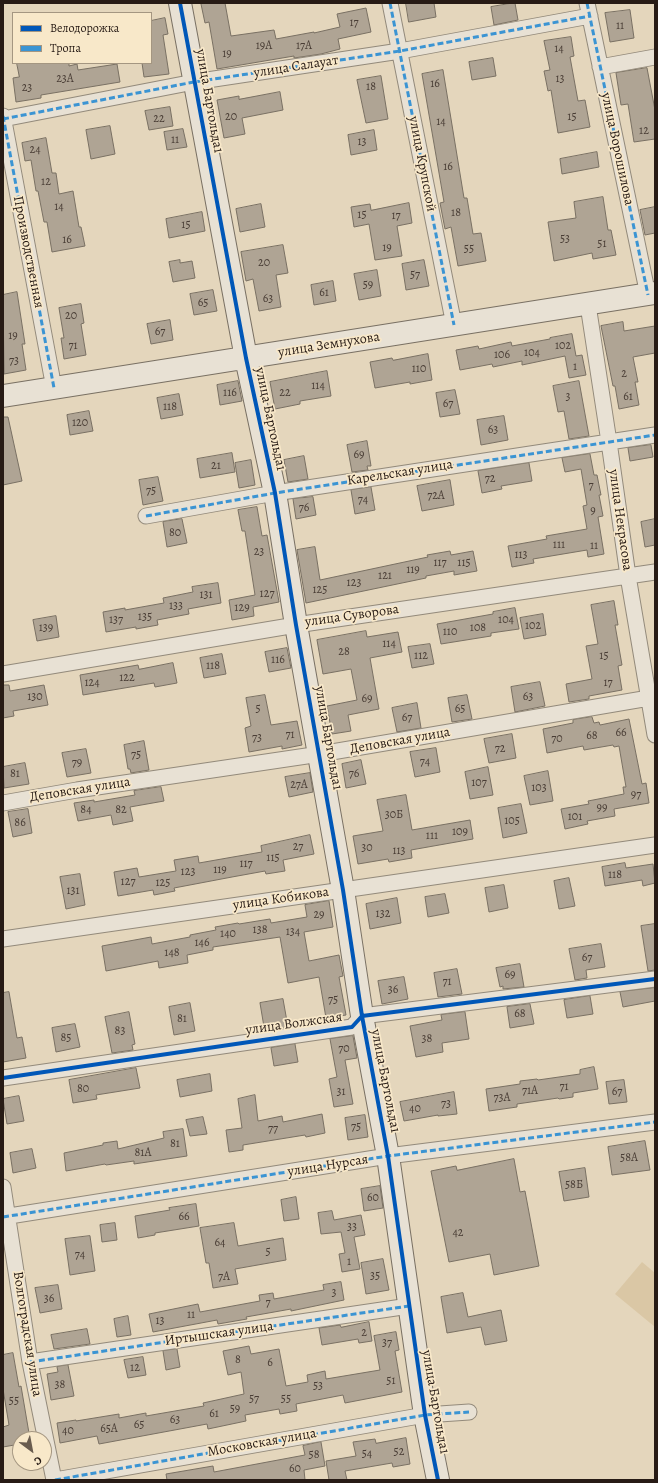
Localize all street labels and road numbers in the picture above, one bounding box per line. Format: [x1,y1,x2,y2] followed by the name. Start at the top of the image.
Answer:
[192,48,226,154] street label: улица Бартольда1
[252,52,340,82] street label: улица Салауат
[597,91,637,207] street label: улица Ворошилова
[405,115,439,213] street label: улица Крупской
[9,194,47,310] street label: Производственная
[277,329,381,361] street label: улица Земнухова
[251,366,289,472] street label: улица Бартольда1
[346,456,454,490] street label: Карельская улица
[605,468,635,572] street label: улица Некрасова
[304,601,400,631] street label: улица Суворова
[311,685,345,791] street label: улица Бартольда1
[348,724,452,758] street label: Деповская улица
[28,774,132,806] street label: Деповская улица
[232,884,330,914] street label: улица Кобикова
[245,1009,343,1039] street label: улица Волжская
[367,1028,403,1134] street label: улица Бартольда1
[286,1151,370,1181] street label: улица Нурсая
[9,1270,45,1398] street label: Волгоградская улица
[164,1318,274,1350] street label: Иртышская улица
[418,1349,452,1455] street label: улица Бартольда1
[206,1425,318,1461] street label: Московская улица

